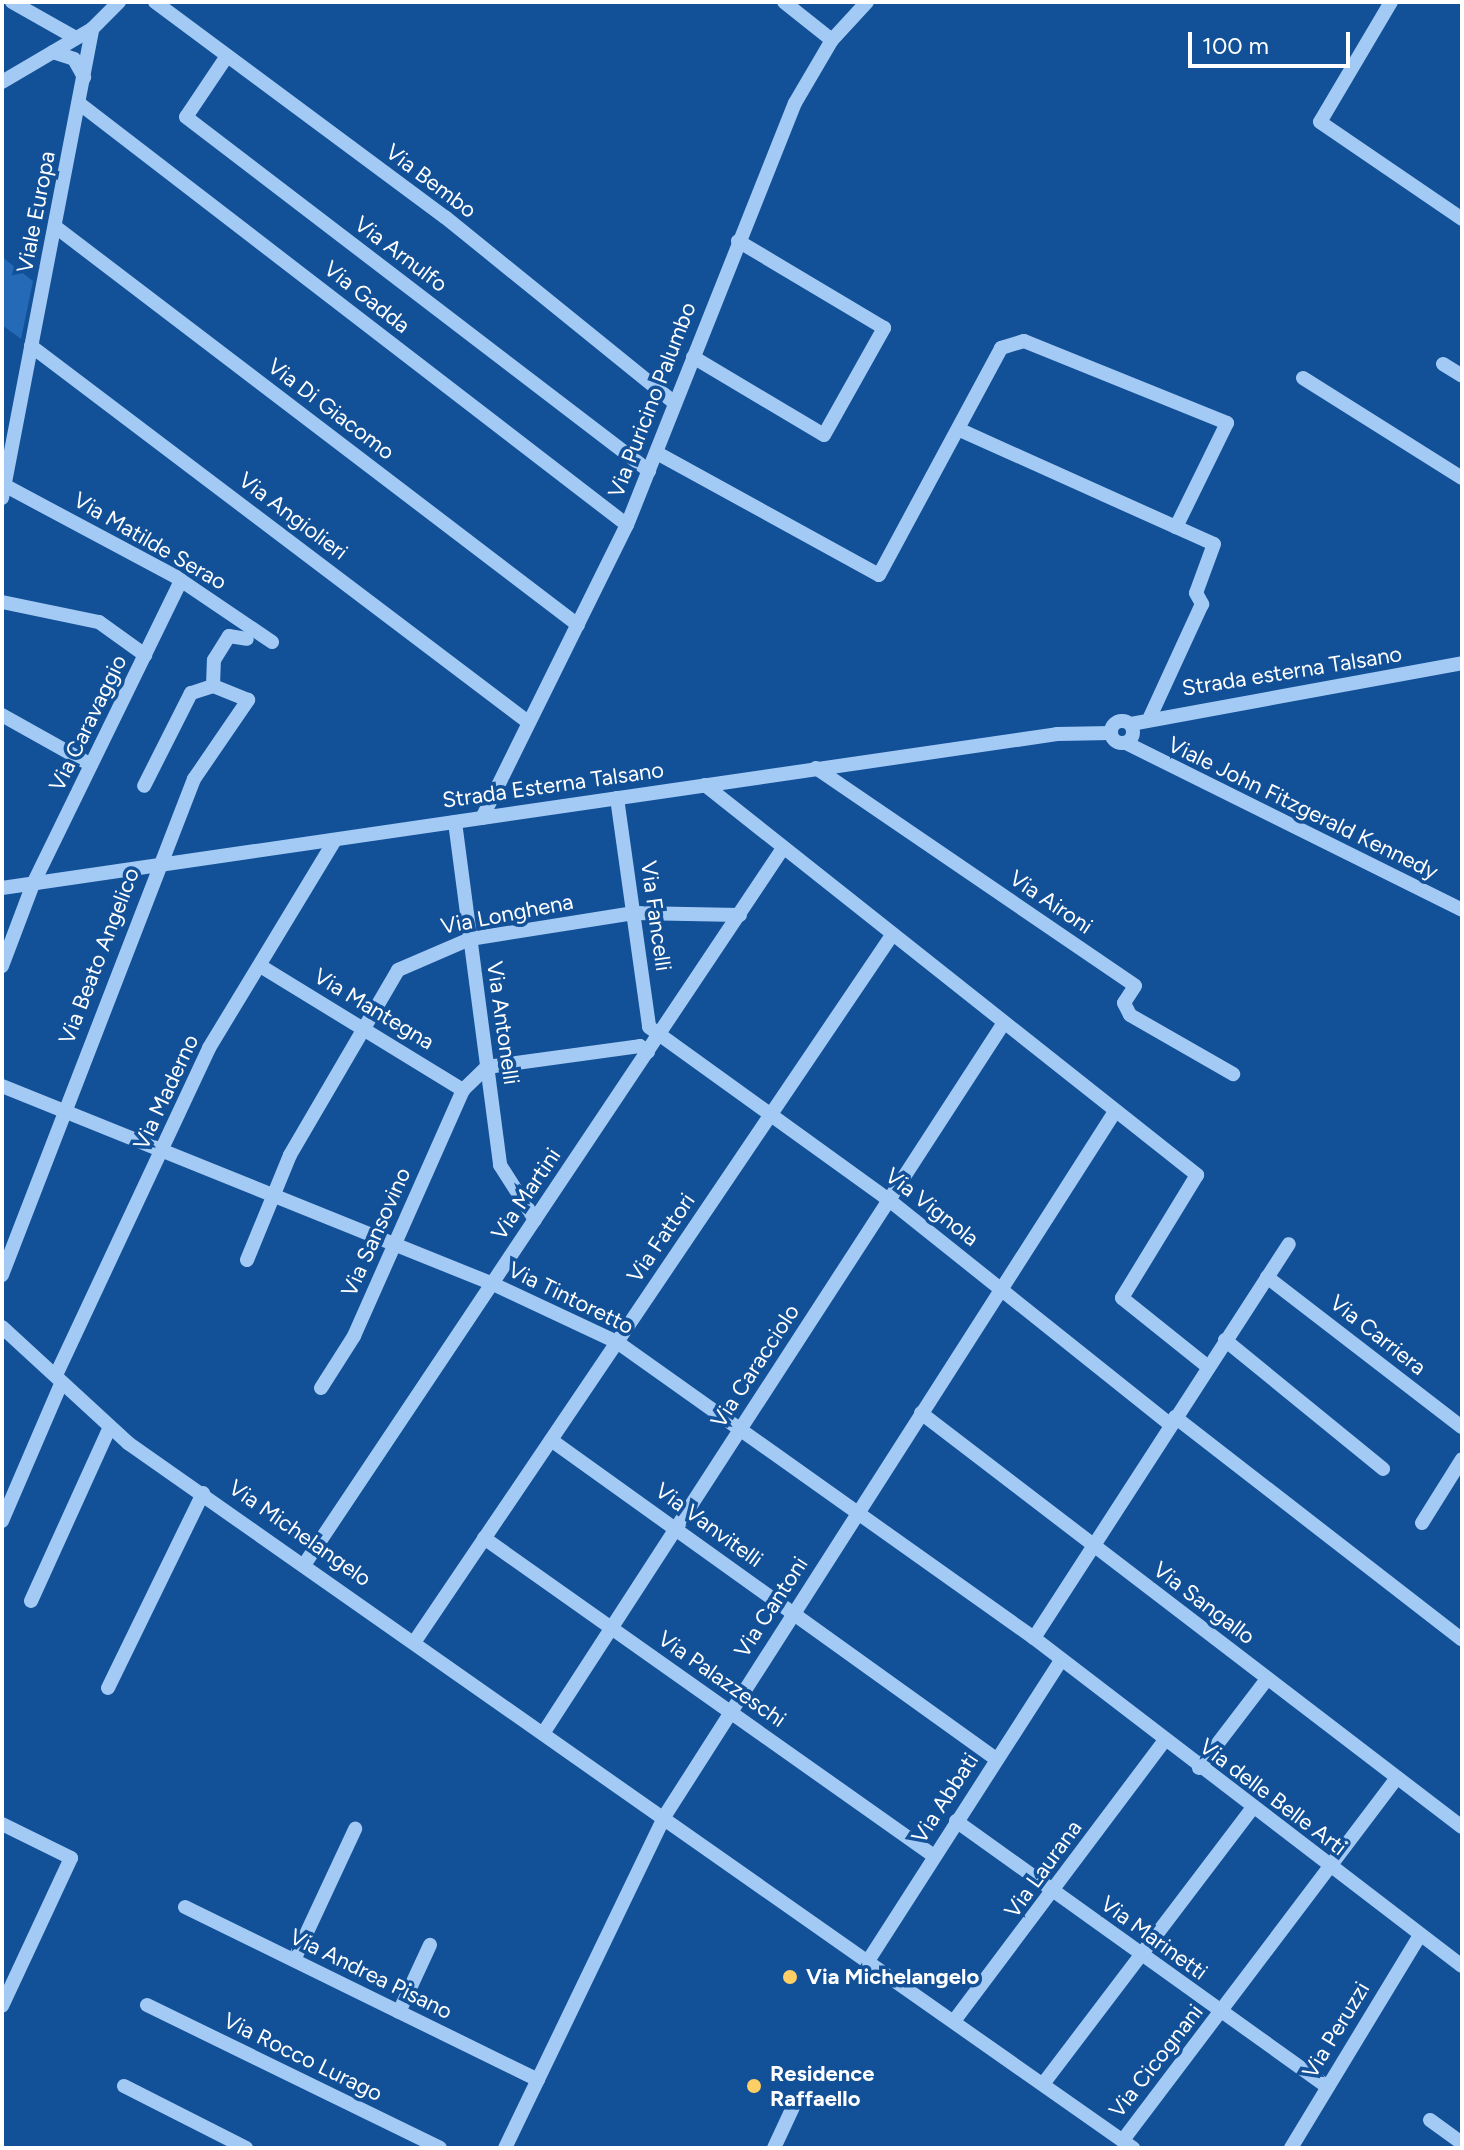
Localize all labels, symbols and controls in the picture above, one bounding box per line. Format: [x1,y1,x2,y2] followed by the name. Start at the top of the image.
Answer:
[1192,16,1354,66] scale bar
[1202,31,1269,60] text: 100 m
[380,138,482,224] street label: Via Bembo
[11,149,61,275] street label: Viale Europa
[349,210,453,298] street label: Via Arnulfo
[319,255,415,339] street label: Via Gadda
[603,299,701,501] street label: Via Puricino Palumbo
[262,353,400,465] street label: Via Di Giacomo
[233,467,353,565] street label: Via Angiolieri
[69,486,231,596] street label: Via Matilde Serao
[1180,641,1404,701] street label: Strada esterna Talsano
[44,650,132,796] street label: Via Caravaggio
[1164,731,1442,885] street label: Viale John Fitzgerald Kennedy
[441,756,665,814] street label: Strada Esterna Talsano
[635,859,677,973] street label: Via Fancelli
[53,864,145,1048] street label: Via Beato Angelico
[1004,865,1098,939] street label: Via Aironi
[439,888,575,940] street label: Via Longhena
[481,960,525,1086] street label: Via Antonelli
[309,963,439,1055] street label: Via Mantegna
[128,1030,204,1154] street label: Via Maderno
[486,1143,566,1245] street label: Via Martini
[880,1162,984,1252] street label: Via Vignola
[336,1163,416,1301] street label: Via Sansovino
[622,1188,700,1288] street label: Via Fattori
[504,1256,638,1340] street label: Via Tintoretto
[1325,1289,1431,1381] street label: Via Carriera
[705,1299,805,1433] street label: Via Caracciolo
[224,1474,376,1592] street label: Via Michelangelo
[650,1477,768,1573] street label: Via Vanvitelli
[729,1552,813,1662] street label: Via Cantoni
[1148,1556,1260,1650] street label: Via Sangallo
[653,1625,791,1733] street label: Via Palazzeschi
[1194,1733,1352,1861] street label: Via delle Belle Arti
[906,1748,984,1848] street label: Via Abbati
[999,1815,1087,1923] street label: Via Laurana
[1096,1890,1212,1986] street label: Via Marinetti
[285,1923,457,2025] street label: Via Andrea Pisano
[806,1964,979,1990] place label: Via Michelangelo
[781,1968,799,1986] marker: Via Michelangelo
[1297,1977,1375,2083] street label: Via Peruzzi
[1104,1999,1208,2123] street label: Via Cicognani
[219,2007,387,2107] street label: Via Rocco Lurago
[770,2060,874,2112] place label: Residence Raffaello
[745,2077,763,2095] marker: Residence Raffaello

